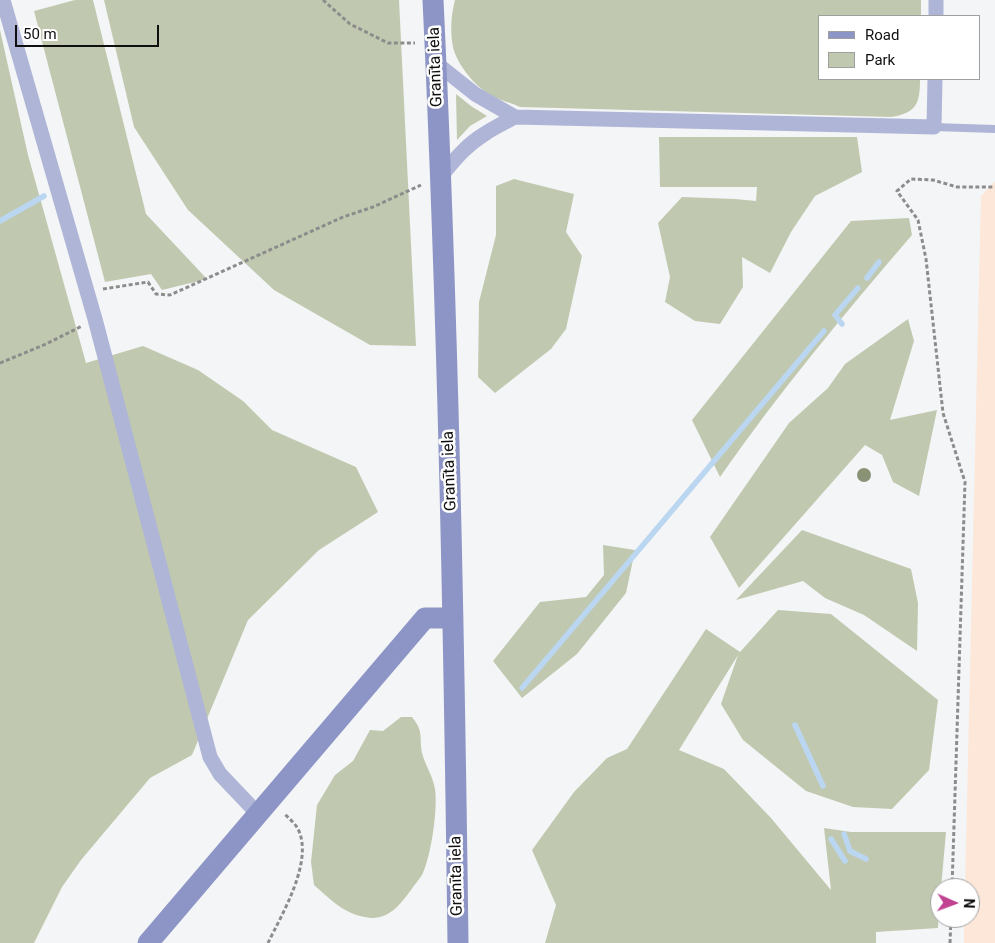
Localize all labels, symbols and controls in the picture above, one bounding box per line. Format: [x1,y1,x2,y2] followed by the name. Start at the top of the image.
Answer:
[18,15,161,47] scale bar
[818,15,980,80] legend
[23,25,57,43] text: 50 m
[425,26,447,108] street label: Granīta iela
[865,26,899,44] text: Road
[865,51,895,69] text: Park
[439,430,461,512] street label: Granīta iela
[447,836,467,916] street label: Granīta iela
[930,878,980,928] north arrow
[961,898,977,909] text: N

